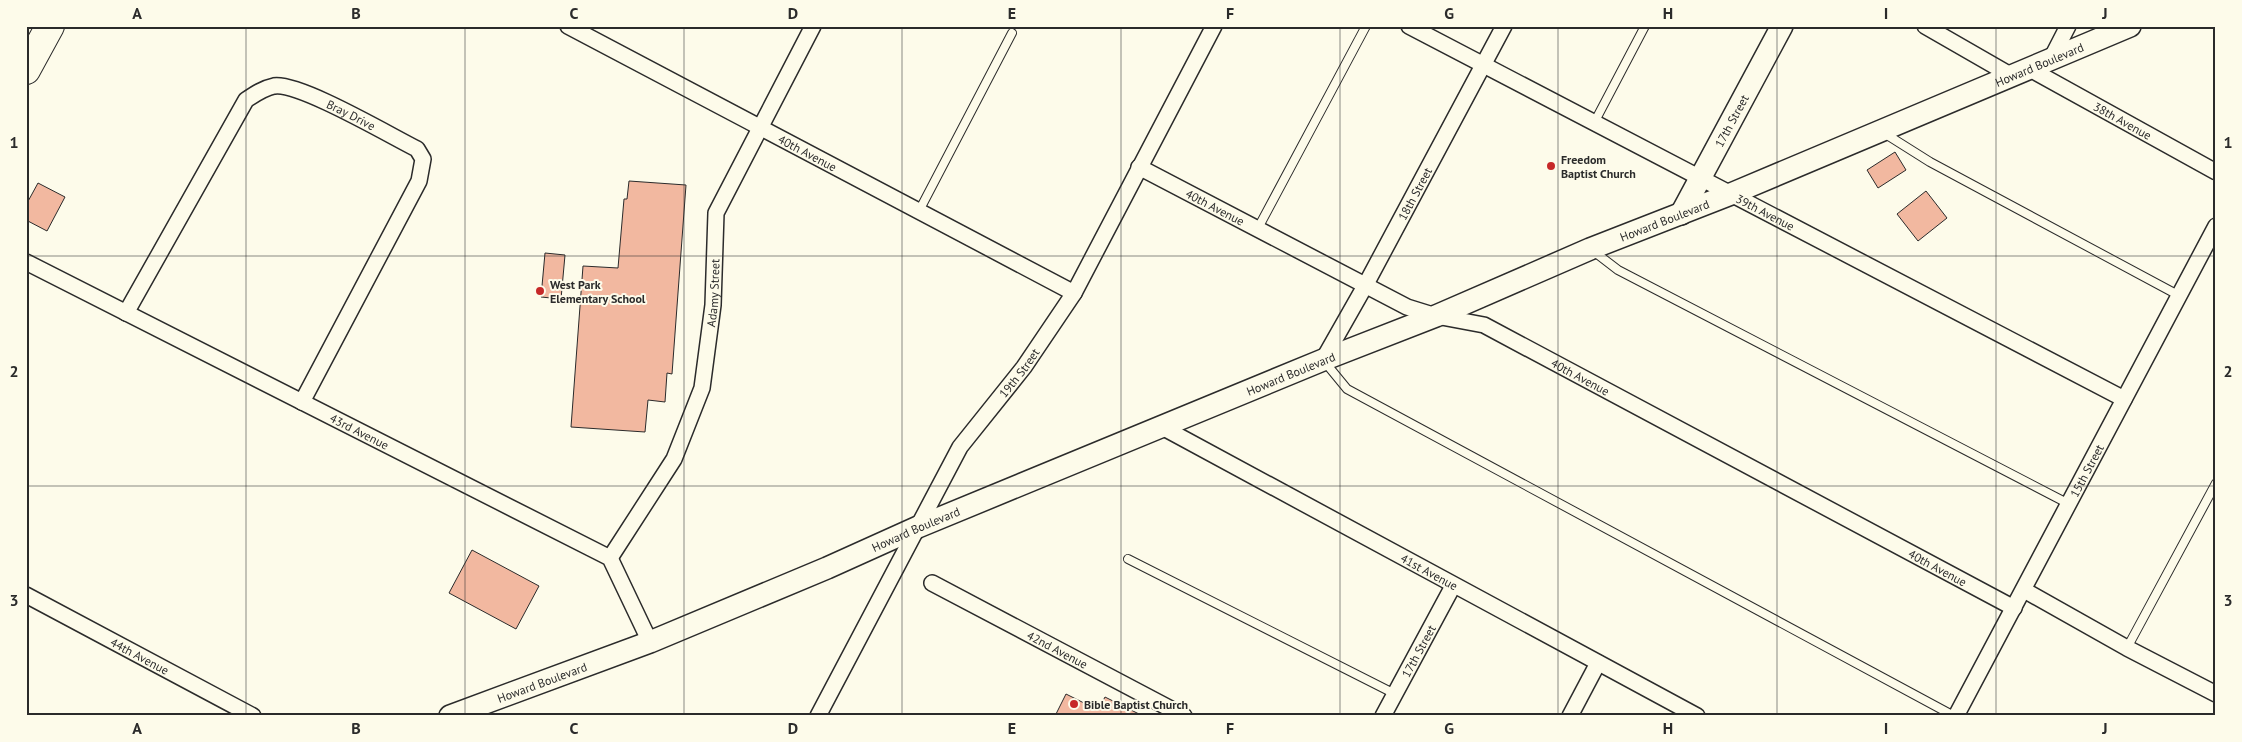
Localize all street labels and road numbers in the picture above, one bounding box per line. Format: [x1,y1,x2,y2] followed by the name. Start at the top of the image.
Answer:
[1993,39,2086,89] street label: Howard Boulevard
[1711,92,1751,149] street label: 17th Street
[324,96,378,133] street label: Bray Drive
[2091,98,2154,142] street label: 38th Avenue
[776,131,840,174] street label: 40th Avenue
[1394,165,1435,222] street label: 18th Street
[1183,185,1247,228] street label: 40th Avenue
[1734,190,1797,233] street label: 39th Avenue
[1618,196,1711,244] street label: Howard Boulevard
[703,259,722,328] street label: Adamy Street
[995,345,1042,400] street label: 19th Street
[1244,349,1337,398] street label: Howard Boulevard
[1549,355,1612,398] street label: 40th Avenue
[328,410,392,452] street label: 43rd Avenue
[2066,441,2106,499] street label: 15th Street
[869,503,962,554] street label: Howard Boulevard
[1906,546,1970,589] street label: 40th Avenue
[1398,550,1461,593] street label: 41st Avenue
[1398,622,1438,680] street label: 17th Street
[1025,627,1090,671] street label: 42nd Avenue
[108,634,172,677] street label: 44th Avenue
[495,659,589,705] street label: Howard Boulevard

